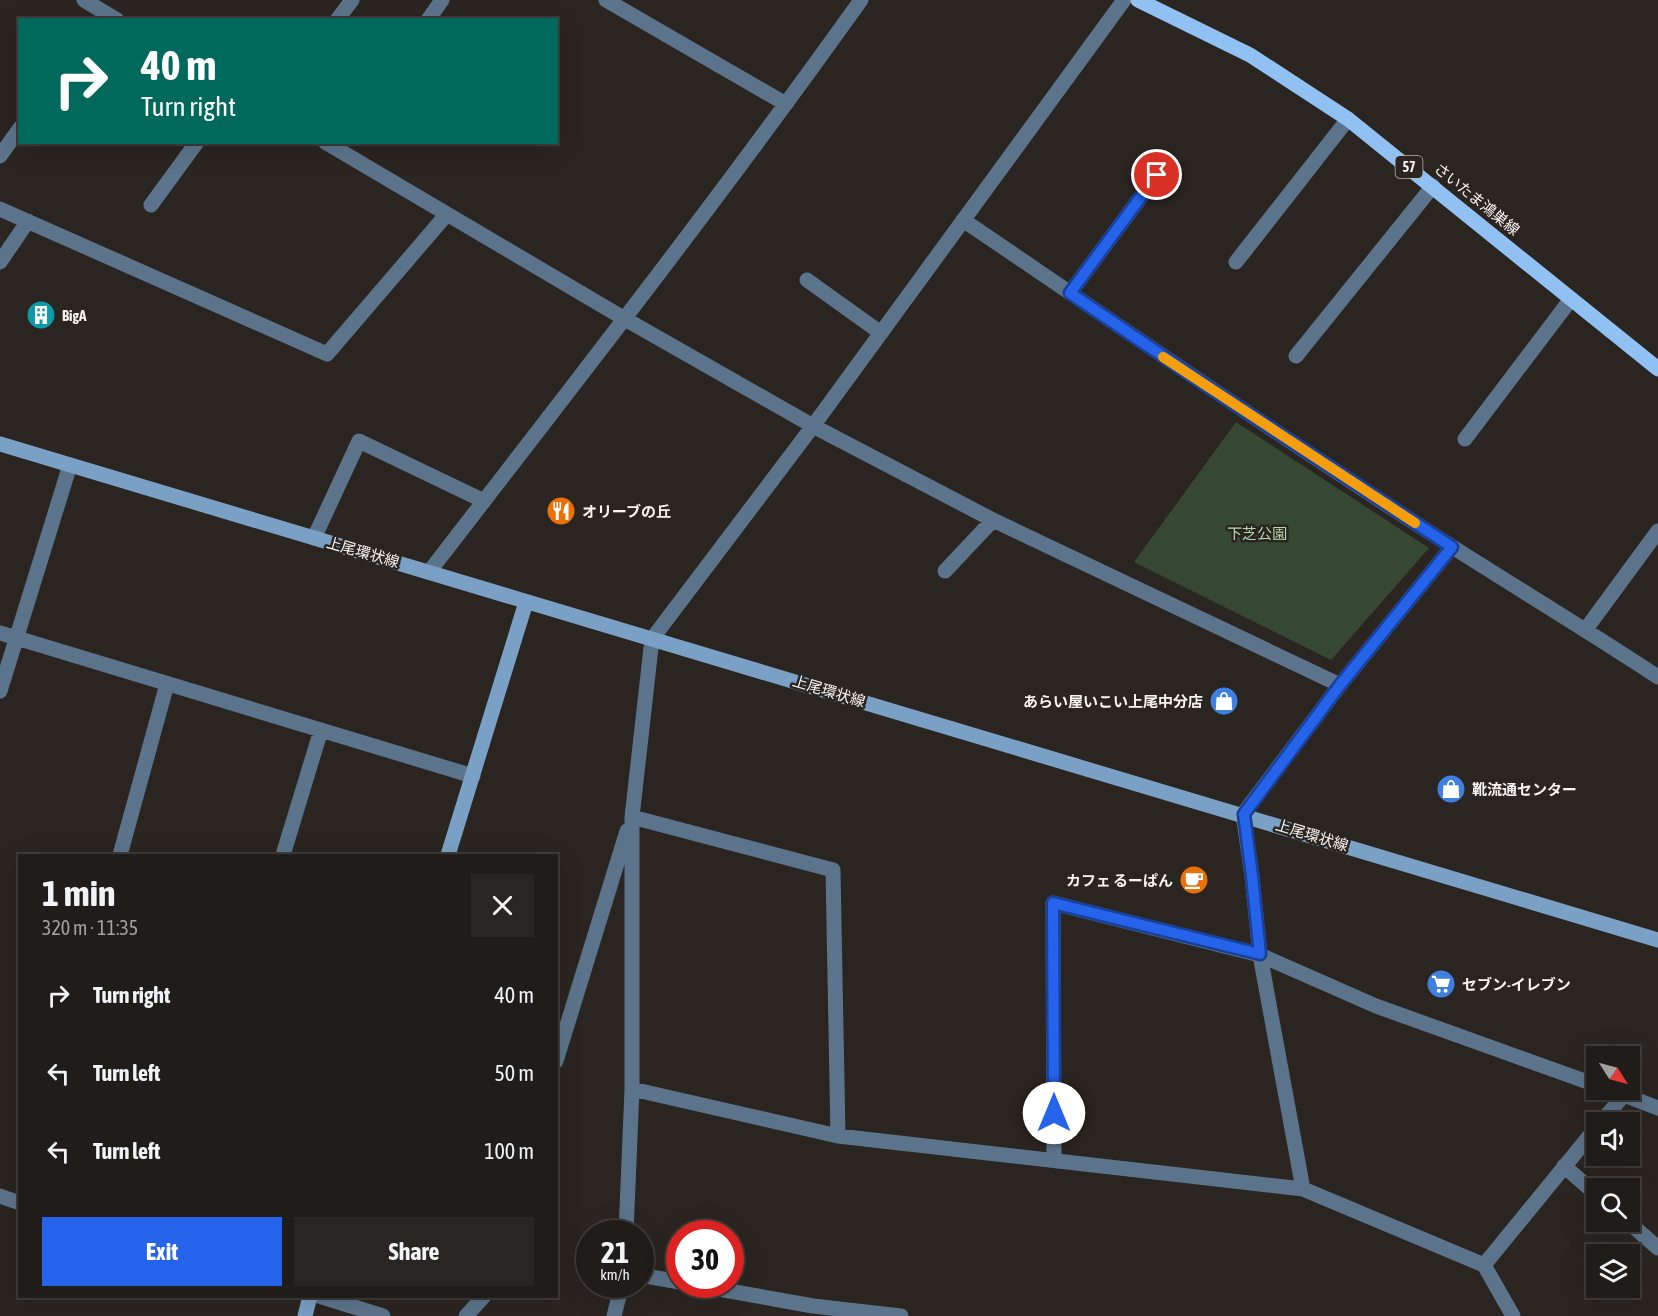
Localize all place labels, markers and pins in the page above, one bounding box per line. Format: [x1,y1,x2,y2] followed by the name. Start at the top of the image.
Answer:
[1131,149,1182,200] pin
[25,299,57,331] building icon: BigA
[62,307,87,324] place label: BigA
[545,495,577,527] restaurant icon: オリーブの丘
[582,503,671,520] place label: オリーブの丘
[1208,685,1240,717] shop icon: あらい屋いこい上尾中分店
[1023,693,1203,710] place label: あらい屋いこい上尾中分店
[1435,773,1467,805] shop icon: 靴流通センター
[1472,781,1577,798] place label: 靴流通センター
[1178,864,1210,896] cafe icon: カフェ るーぱん
[1066,872,1173,889] place label: カフェ るーぱん
[1425,968,1457,1000] supermarket icon: セブン-イレブン
[1462,976,1571,993] place label: セブン-イレブン

